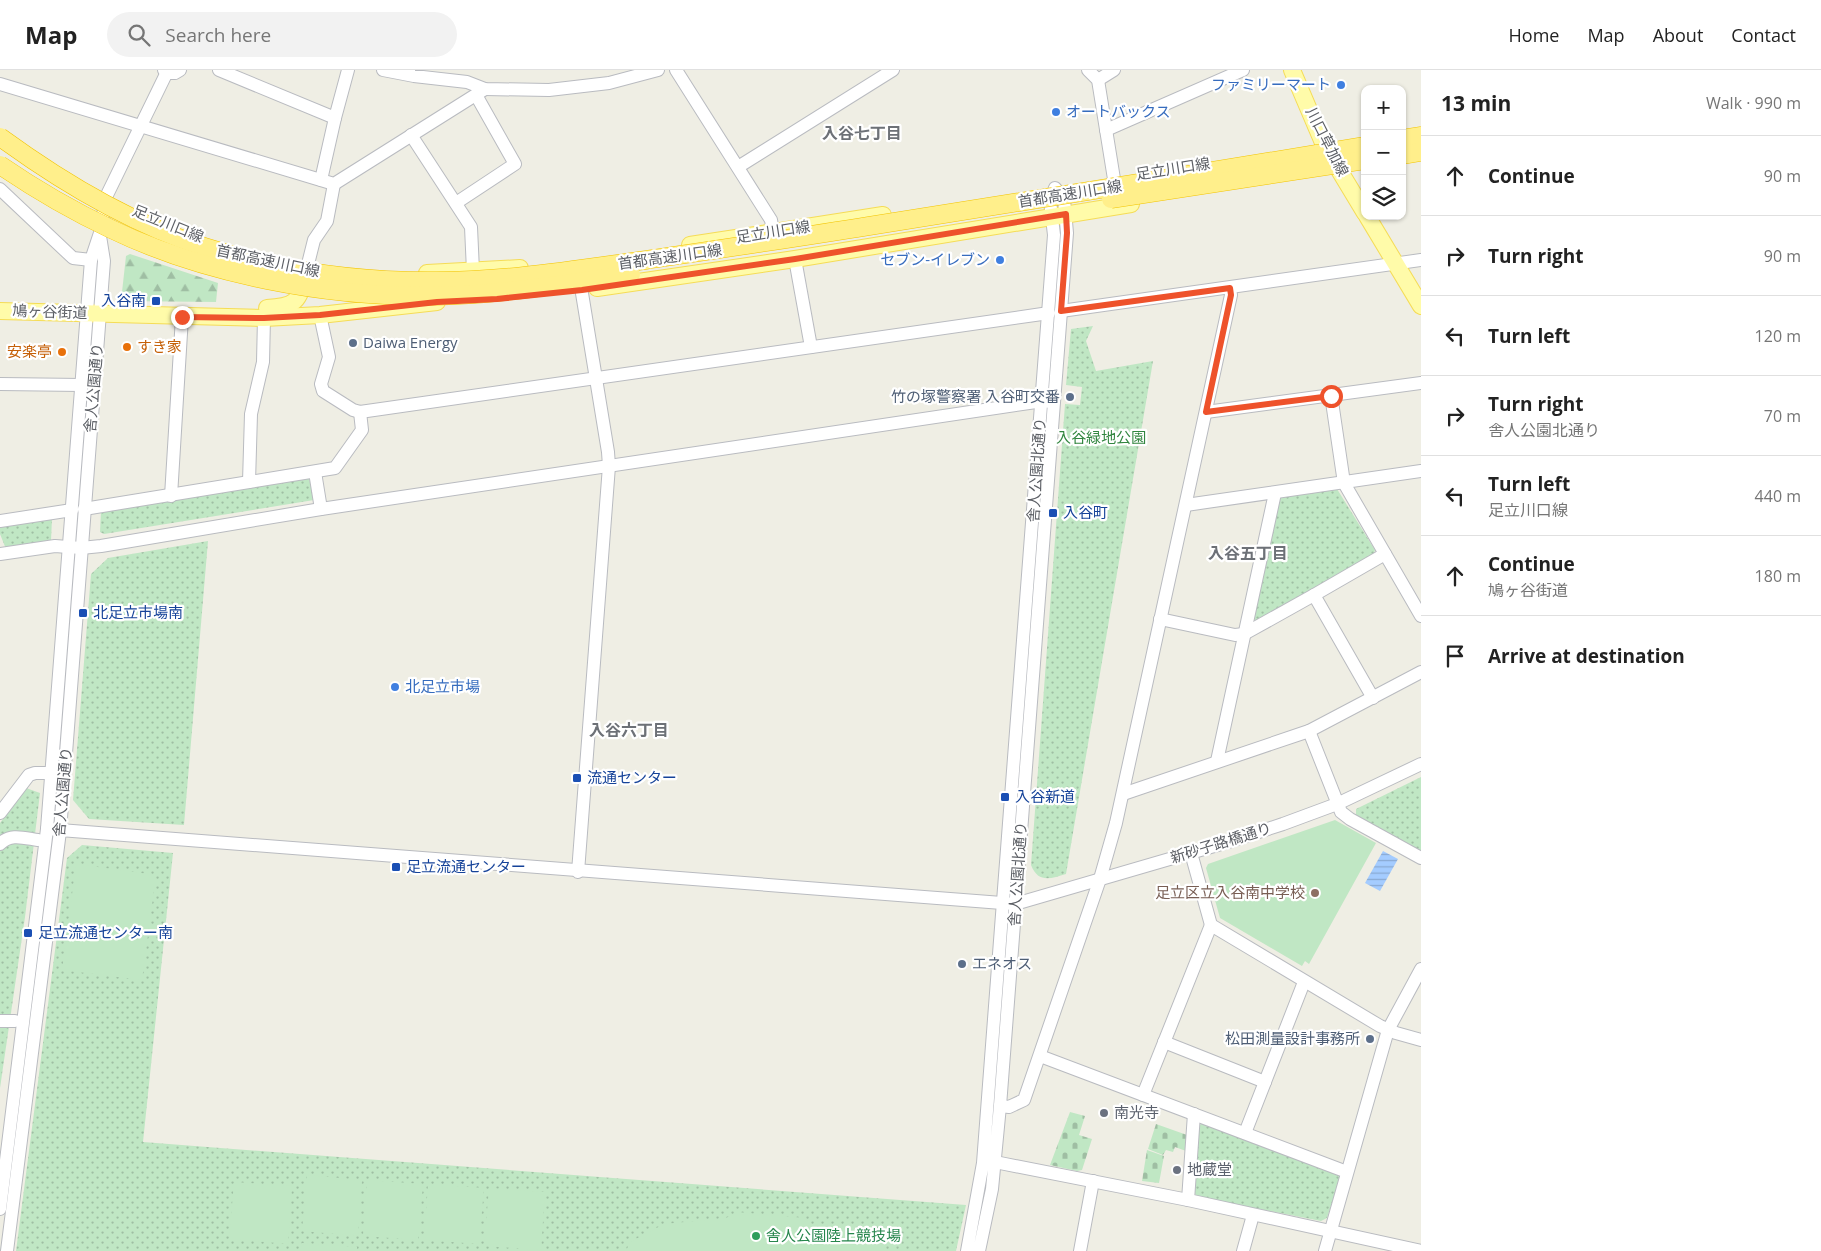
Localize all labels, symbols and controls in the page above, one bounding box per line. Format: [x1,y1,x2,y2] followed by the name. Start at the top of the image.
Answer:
[107,12,457,57] search box
[25,18,77,51] text: Map
[125,21,153,49] icon: search
[165,22,271,48] text: Search here
[1509,23,1559,47] text: Home
[1587,23,1625,47] text: Map
[1653,23,1703,47] text: About
[1731,23,1796,47] text: Contact
[1211,74,1331,94] place label: ファミリーマート
[1335,79,1347,91] marker: ファミリーマート
[1361,85,1406,220] map controls
[1361,85,1406,130] button: +
[1441,89,1511,117] text: 13 min
[1706,92,1801,114] text: Walk · 990 m
[1066,101,1171,121] place label: オートバックス
[1302,104,1354,180] street label: 川口草加線
[1050,106,1062,118] marker: オートバックス
[822,122,902,144] district label: 入谷七丁目
[1361,130,1406,175] button: −
[1134,152,1211,184] street label: 足立川口線
[1441,162,1469,190] icon: ahead
[1488,163,1575,189] text: Continue
[1764,165,1801,187] text: 90 m
[1016,175,1123,211] street label: 首都高速川口線
[1361,175,1406,220] button: layers
[130,200,207,246] street label: 足立川口線
[734,215,811,247] street label: 足立川口線
[215,239,322,281] street label: 首都高速川口線
[616,239,723,273] street label: 首都高速川口線
[1441,242,1469,270] icon: right
[1488,243,1583,269] text: Turn right
[1764,245,1801,267] text: 90 m
[880,249,990,269] place label: セブン-イレブン
[994,254,1006,266] marker: セブン-イレブン
[101,290,146,310] place label: 入谷南
[150,295,162,307] marker: 入谷南
[12,300,88,322] street label: 鳩ヶ谷街道
[171,306,194,329] route end
[1441,322,1469,350] icon: left
[1488,323,1570,349] text: Turn left
[1755,325,1801,347] text: 120 m
[363,332,458,352] place label: Daiwa Energy
[137,336,182,356] place label: すき家
[347,337,359,349] marker: Daiwa Energy
[7,341,52,361] place label: 安楽亭
[121,341,133,353] marker: すき家
[79,342,107,434] street label: 舎人公園通り
[56,346,68,358] marker: 安楽亭
[1320,385,1343,408] route start
[891,386,1060,406] place label: 竹の塚警察署 入谷町交番
[1064,391,1076,403] marker: 竹の塚警察署 入谷町交番
[1488,391,1583,417] text: Turn right
[1441,402,1469,430] icon: right
[1764,405,1801,427] text: 70 m
[1022,417,1050,523] street label: 舎人公園北通り
[1488,419,1600,441] text: 舎人公園北通り
[1056,427,1146,447] park label: 入谷緑地公園
[1488,471,1570,497] text: Turn left
[1441,482,1469,510] icon: left
[1755,485,1801,507] text: 440 m
[1488,499,1568,521] text: 足立川口線
[1063,502,1108,522] place label: 入谷町
[1047,507,1059,519] marker: 入谷町
[1208,542,1288,564] district label: 入谷五丁目
[1488,551,1575,577] text: Continue
[1441,562,1469,590] icon: ahead
[1755,565,1801,587] text: 180 m
[1488,579,1568,601] text: 鳩ヶ谷街道
[93,602,183,622] place label: 北足立市場南
[77,607,89,619] marker: 北足立市場南
[1441,642,1469,670] icon: arrive
[1488,643,1685,669] text: Arrive at destination
[405,676,480,696] place label: 北足立市場
[389,681,401,693] marker: 北足立市場
[589,719,669,741] district label: 入谷六丁目
[48,746,76,838] street label: 舎人公園通り
[587,767,677,787] place label: 流通センター
[571,772,583,784] marker: 流通センター
[1015,786,1075,806] place label: 入谷新道
[999,791,1011,803] marker: 入谷新道
[1168,817,1274,867] street label: 新砂子路橋通り
[1003,821,1031,927] street label: 舎人公園北通り
[406,856,526,876] place label: 足立流通センター
[390,861,402,873] marker: 足立流通センター
[1155,882,1305,902] place label: 足立区立入谷南中学校
[1309,887,1321,899] marker: 足立区立入谷南中学校
[38,922,173,942] place label: 足立流通センター南
[22,927,34,939] marker: 足立流通センター南
[972,953,1032,973] place label: エネオス
[956,958,968,970] marker: エネオス
[1225,1028,1360,1048] place label: 松田測量設計事務所
[1364,1033,1376,1045] marker: 松田測量設計事務所
[1114,1102,1159,1122] place label: 南光寺
[1098,1107,1110,1119] marker: 南光寺
[1187,1159,1232,1179] place label: 地蔵堂
[1171,1164,1183,1176] marker: 地蔵堂
[766,1225,901,1245] place label: 舎人公園陸上競技場
[750,1230,762,1242] marker: 舎人公園陸上競技場

